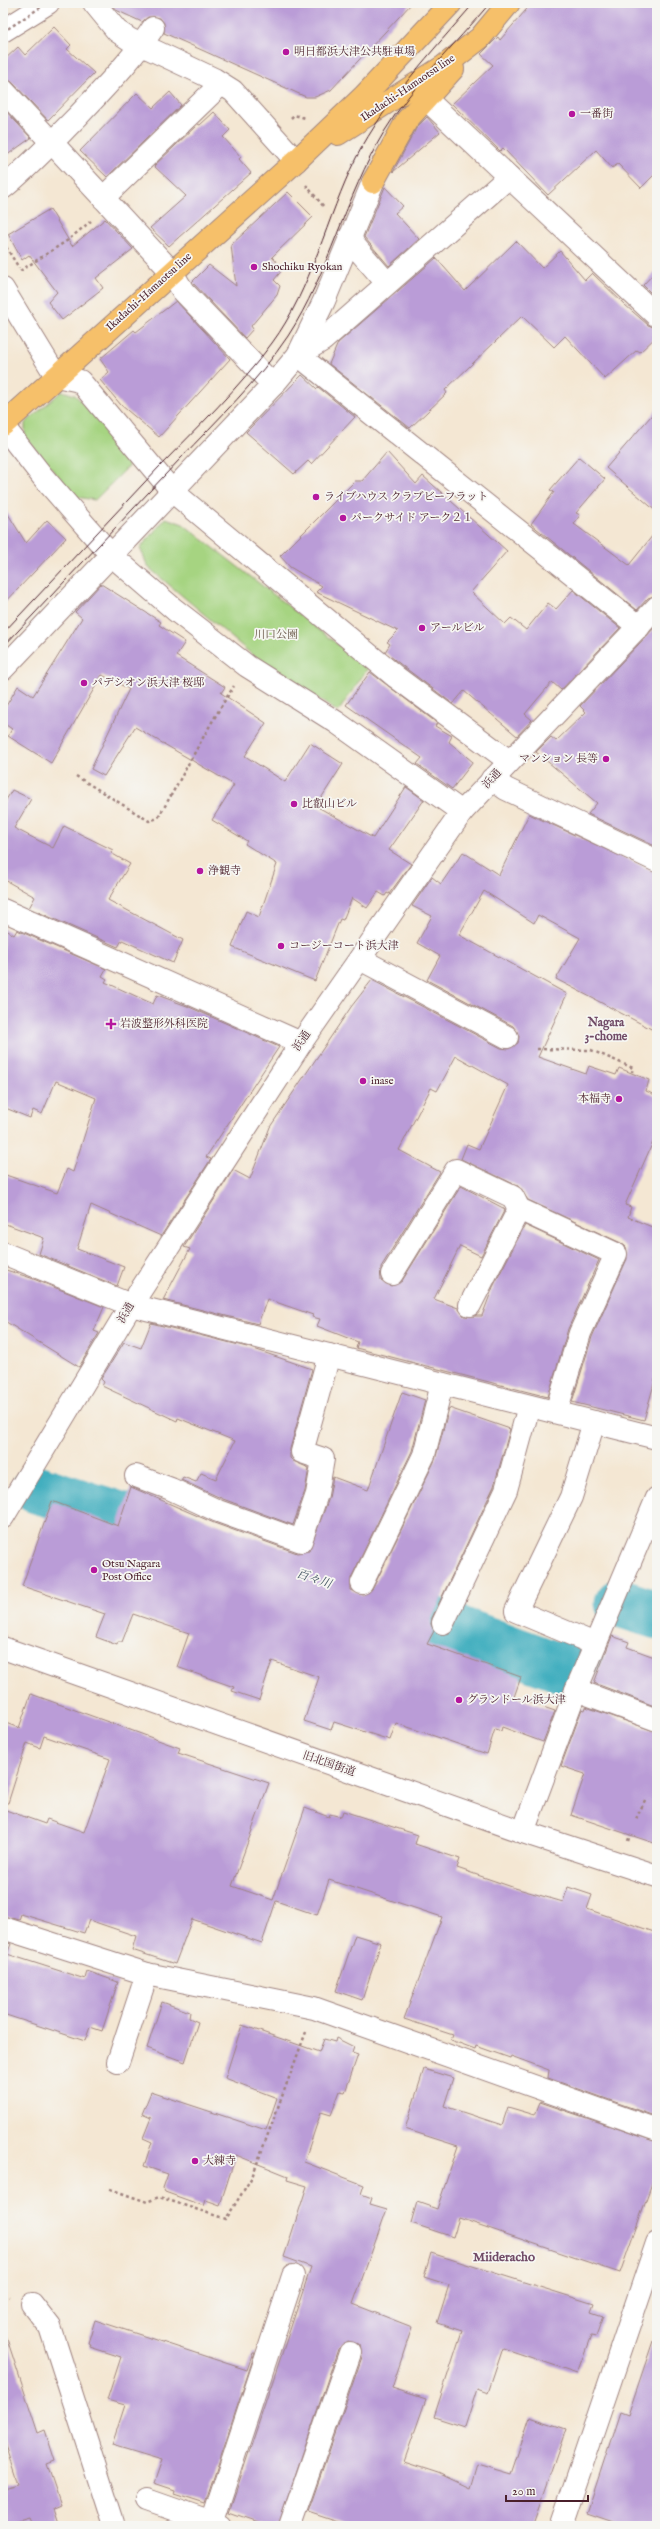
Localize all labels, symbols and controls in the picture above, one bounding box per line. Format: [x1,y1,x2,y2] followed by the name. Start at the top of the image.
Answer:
[294,45,415,59] place label: 明日都浜大津公共駐車場
[281,47,291,57] marker: 明日都浜大津公共駐車場
[358,51,458,125] street label: Ikadachi-Hamaotsu line
[580,107,613,121] place label: 一番街
[567,109,577,119] marker: 一番街
[103,250,195,334] street label: Ikadachi-Hamaotsu line
[262,260,343,274] place label: Shochiku Ryokan
[249,262,259,272] marker: Shochiku Ryokan
[324,490,488,504] place label: ライブハウス クラブビーフラット
[311,492,321,502] marker: ライブハウス クラブビーフラット
[351,511,473,525] place label: パークサイド アーク２１
[338,513,348,523] marker: パークサイド アーク２１
[430,621,484,635] place label: アールビル
[417,623,427,633] marker: アールビル
[254,628,298,642] park label: 川口公園
[92,676,204,690] place label: パデシオン浜大津 桜邸
[79,678,89,688] marker: パデシオン浜大津 桜邸
[519,752,598,766] place label: マンション 長等
[601,754,611,764] marker: マンション 長等
[479,766,505,792] street label: 浜通
[302,797,357,811] place label: 比叡山ビル
[289,799,299,809] marker: 比叡山ビル
[208,864,241,878] place label: 浄観寺
[195,866,205,876] marker: 浄観寺
[289,939,399,953] place label: コージーコート浜大津
[276,941,286,951] marker: コージーコート浜大津
[585,1015,628,1044] district label: Nagara 3-chome
[120,1017,208,1031] place label: 岩波整形外科医院
[105,1018,117,1030] marker: 岩波整形外科医院
[290,1028,314,1054] street label: 浜通
[371,1074,393,1088] place label: inase
[358,1076,368,1086] marker: inase
[578,1092,611,1106] place label: 本福寺
[614,1094,624,1104] marker: 本福寺
[114,1300,138,1326] street label: 浜通
[102,1557,161,1584] place label: Otsu Nagara Post Office
[89,1565,99,1575] marker: Otsu Nagara Post Office
[295,1566,335,1593] water label: 百々川
[467,1693,566,1707] place label: グランドール浜大津
[454,1695,464,1705] marker: グランドール浜大津
[301,1748,357,1780] street label: 旧北国街道
[203,2154,236,2168] place label: 大練寺
[190,2156,200,2166] marker: 大練寺
[473,2249,535,2266] district label: Miideracho
[506,2477,588,2503] scale bar
[512,2484,535,2499] text: 20 m

